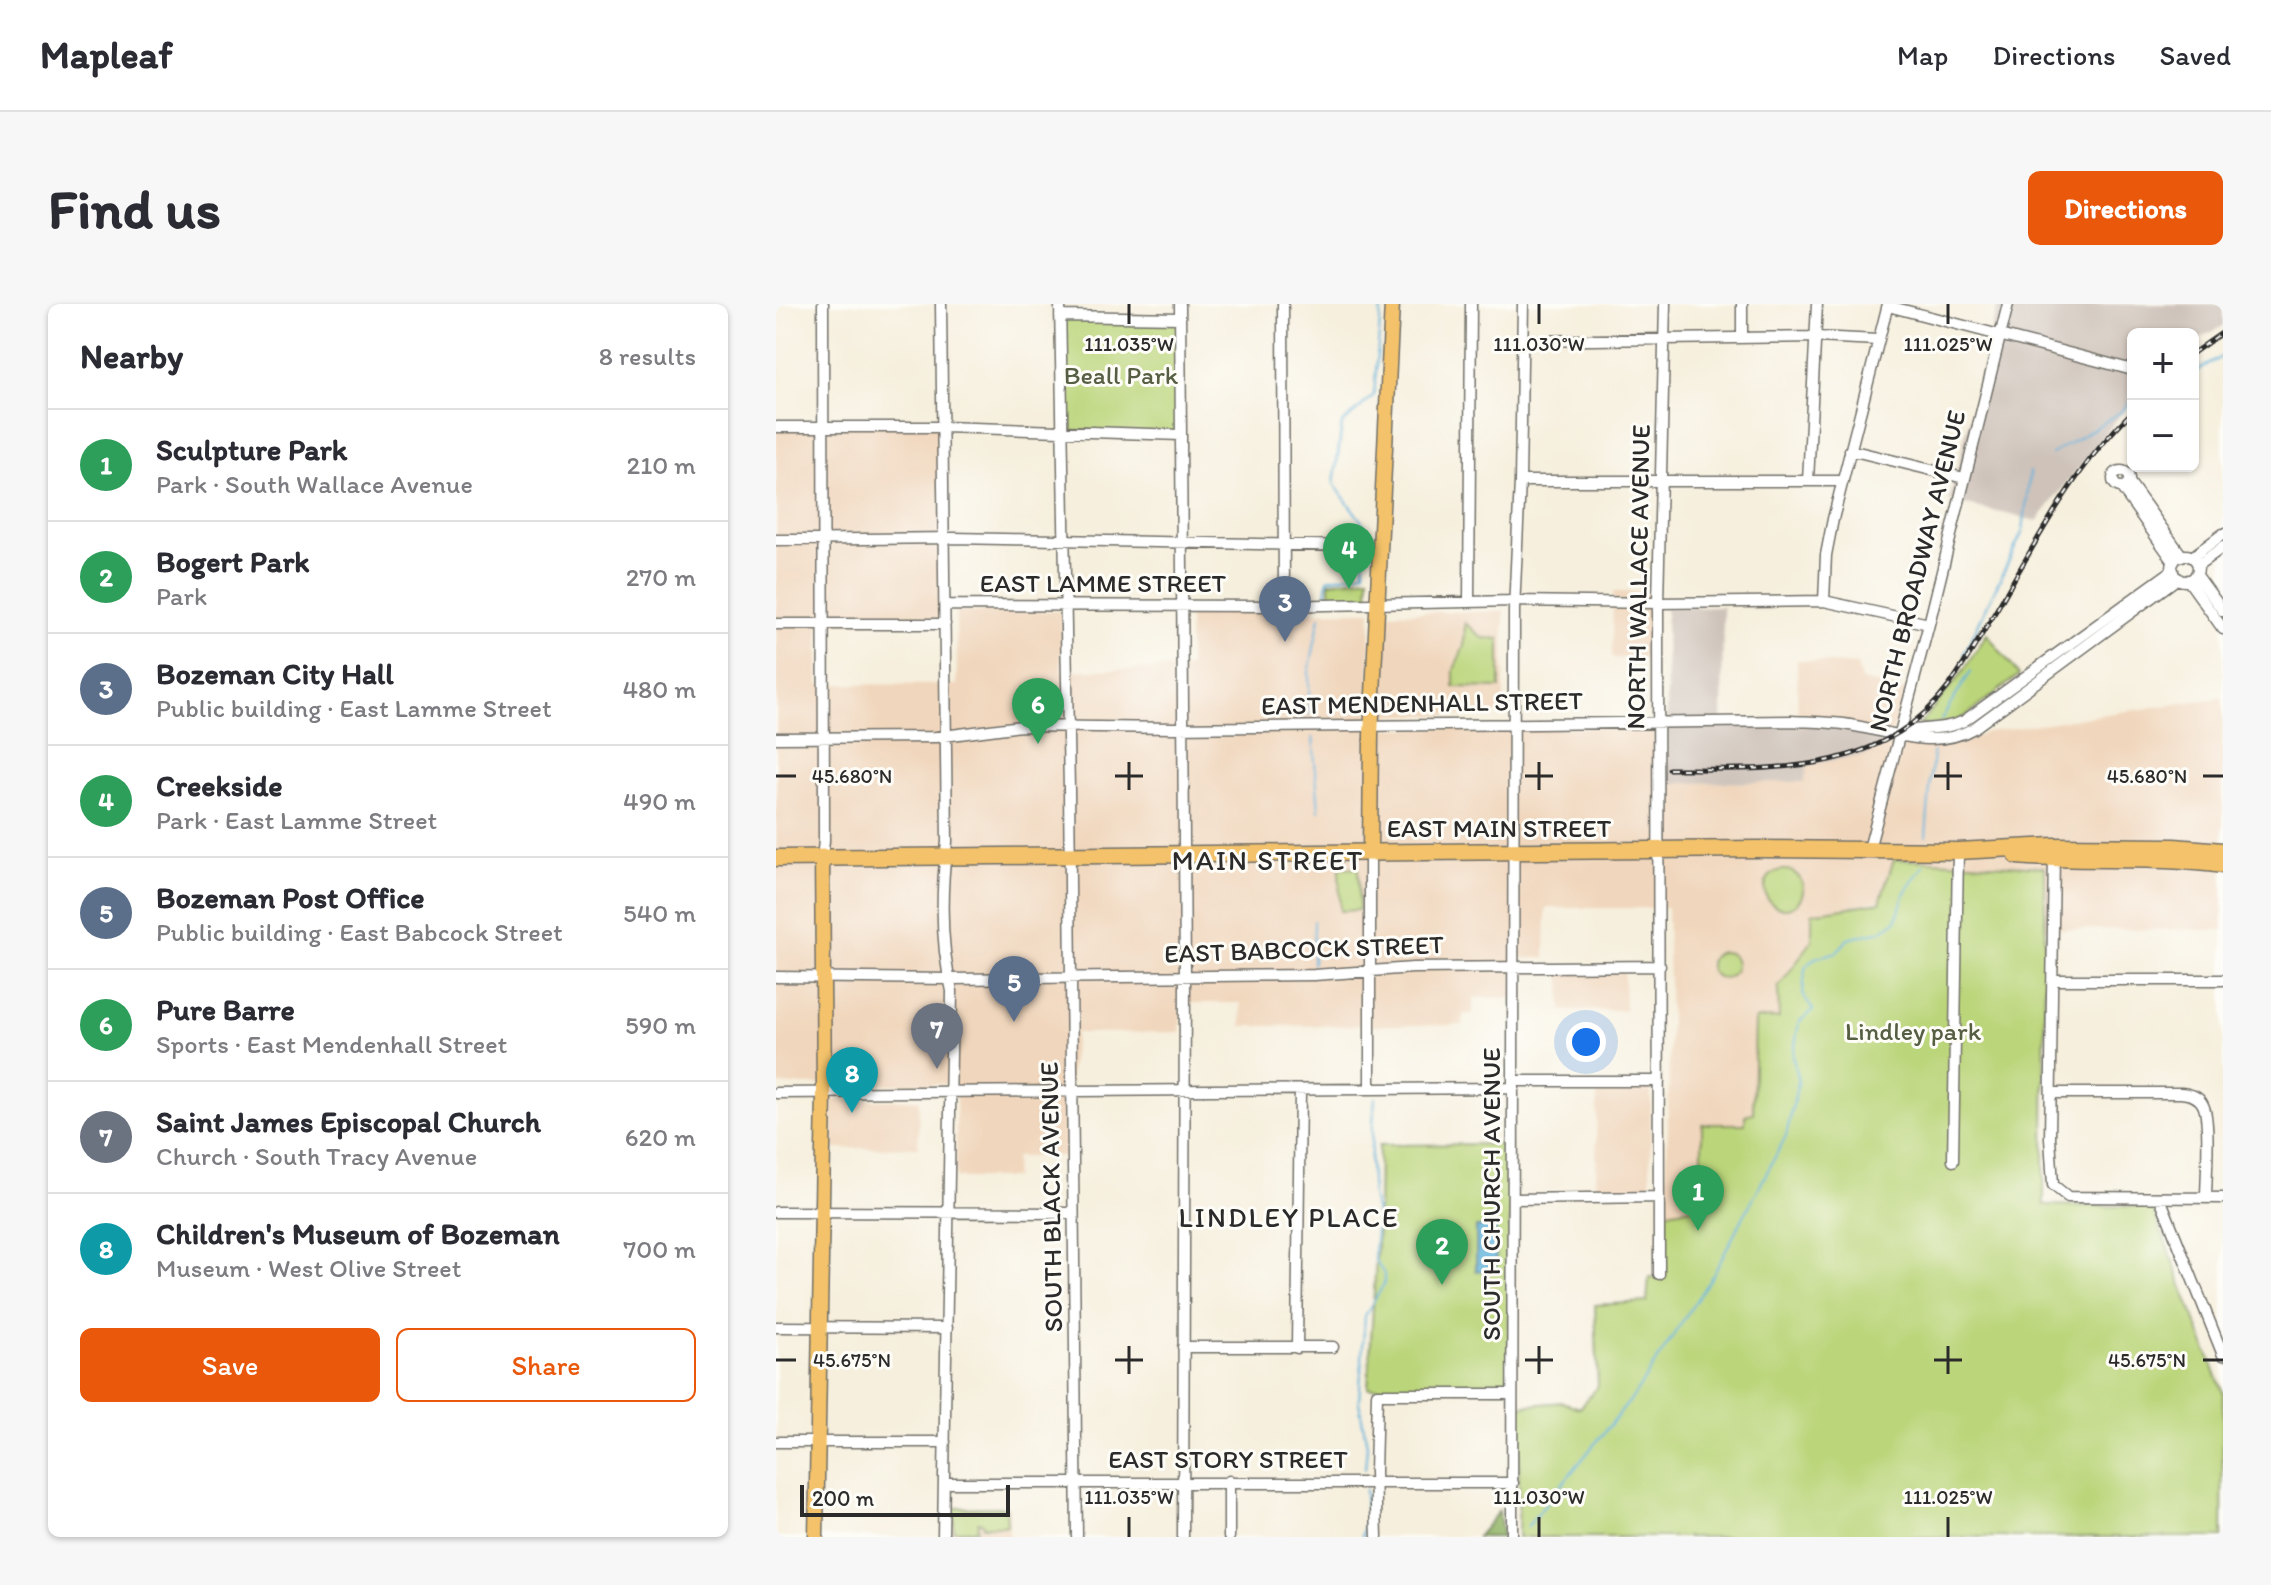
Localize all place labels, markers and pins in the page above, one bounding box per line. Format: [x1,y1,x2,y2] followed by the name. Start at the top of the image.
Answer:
[1323,523,1375,589] pin: 4
[1259,576,1311,642] pin: 3
[1012,678,1064,744] pin: 6
[988,956,1040,1022] pin: 5
[911,1003,963,1069] pin: 7
[826,1047,878,1113] pin: 8
[1672,1165,1724,1231] pin: 1
[1416,1219,1468,1285] pin: 2

